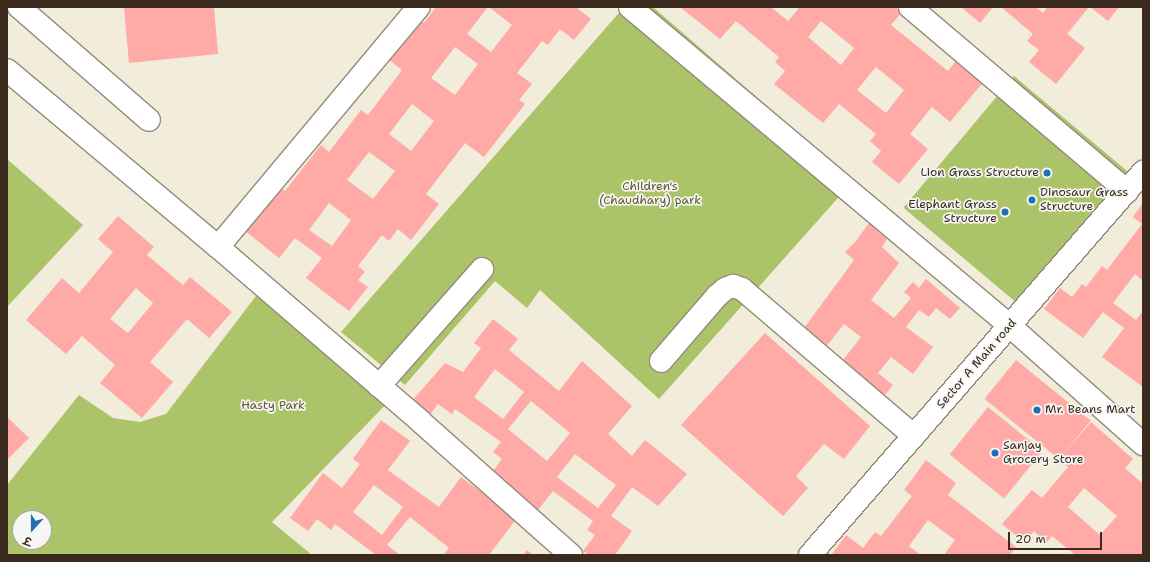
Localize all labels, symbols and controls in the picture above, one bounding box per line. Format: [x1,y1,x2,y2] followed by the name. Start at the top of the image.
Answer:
[920,166,1039,180] place label: Lion Grass Structure
[1042,168,1052,178] marker: Lion Grass Structure
[599,180,701,208] park label: Children's (Chaudhary) park
[1040,186,1128,214] place label: Dinosaur Grass Structure
[1027,195,1037,205] marker: Dinosaur Grass Structure
[908,198,997,226] place label: Elephant Grass Structure
[1000,207,1010,217] marker: Elephant Grass Structure
[934,316,1020,412] street label: Sector A Main road
[241,399,305,413] park label: Hasty Park
[1045,403,1136,417] place label: Mr. Beans Mart
[1032,405,1042,415] marker: Mr. Beans Mart
[1003,439,1083,467] place label: Sanjay Grocery Store
[990,448,1000,458] marker: Sanjay Grocery Store
[12,510,52,550] north arrow
[1010,524,1104,550] scale bar
[1015,531,1046,547] text: 20 m
[22,532,34,549] text: उ

